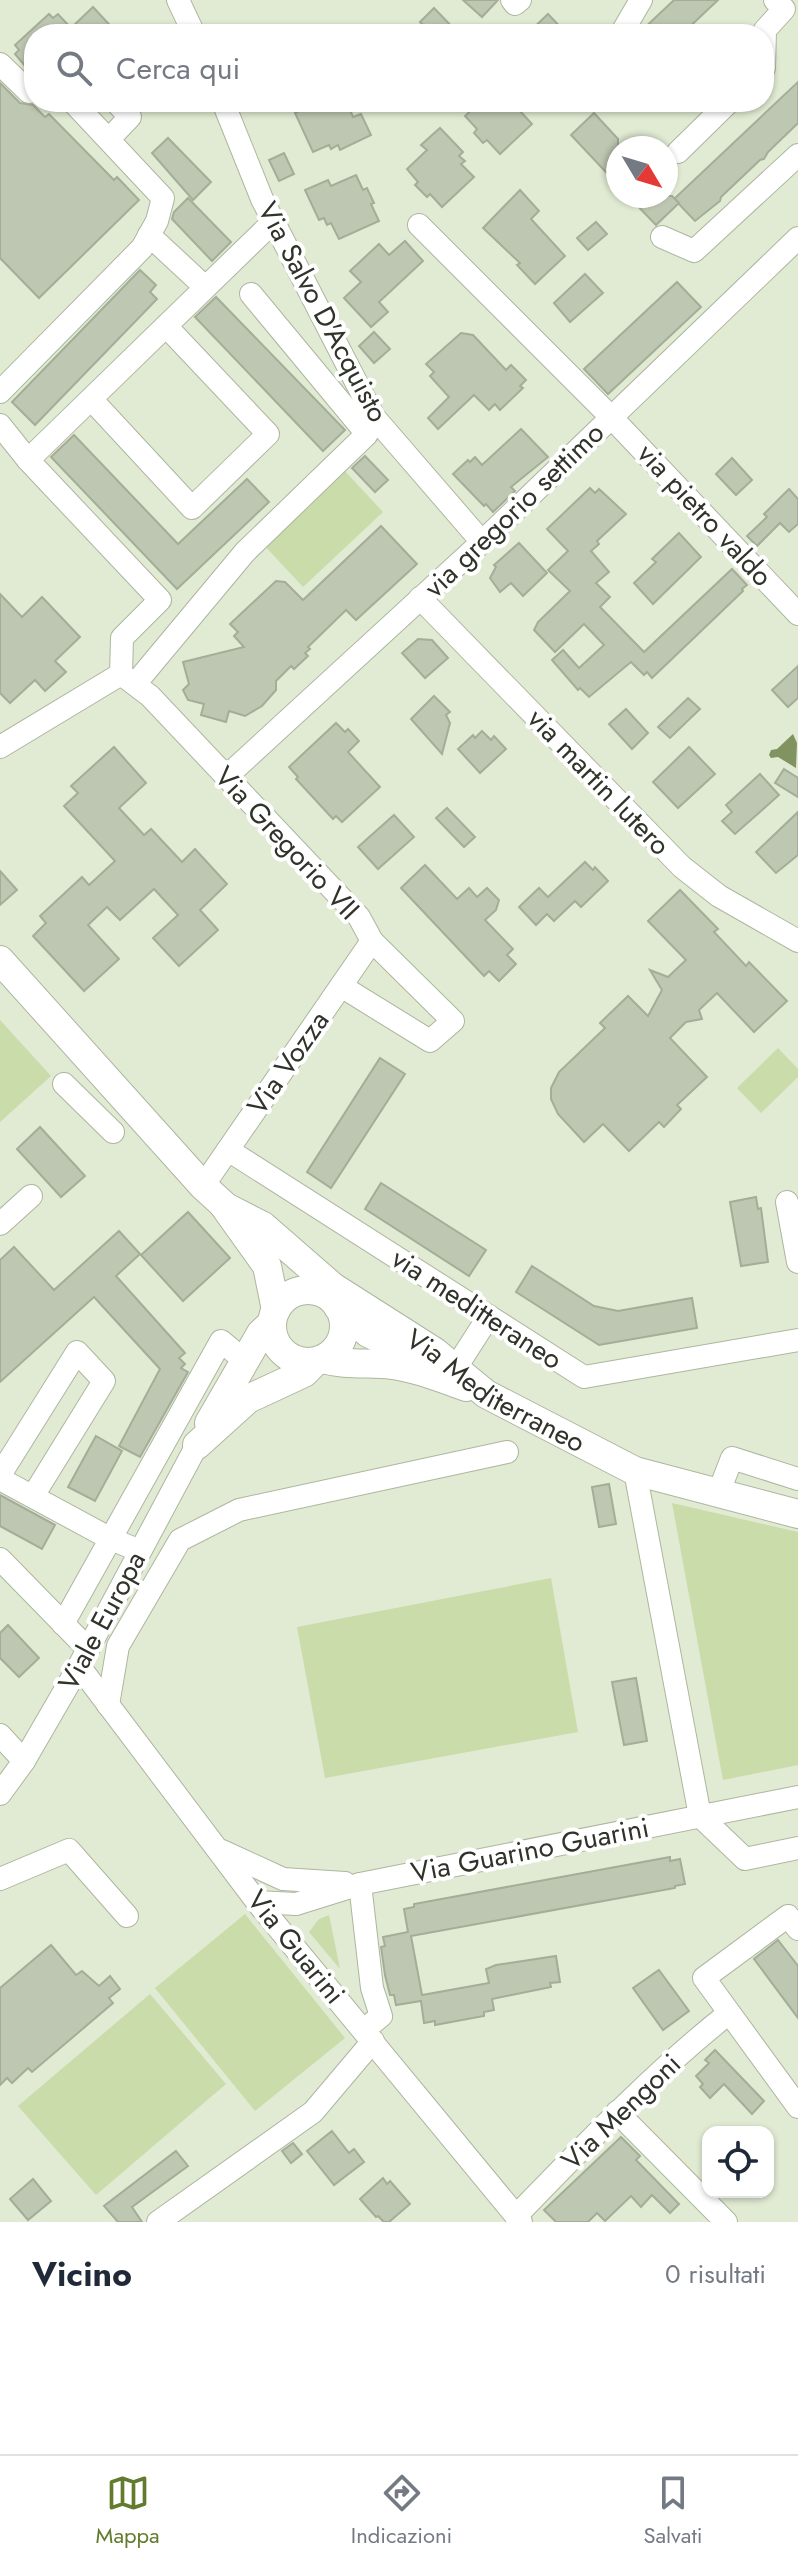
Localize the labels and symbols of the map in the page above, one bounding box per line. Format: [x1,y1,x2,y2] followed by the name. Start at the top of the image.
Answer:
[606,136,678,208] north arrow
[248,194,398,430] street label: Via Salvo D'Acquisto
[415,413,613,607] street label: via gregorio settimo
[628,434,782,596] street label: via pietro valdo
[518,699,680,865] street label: via martin lutero
[205,757,369,929] street label: Via Gregorio VII
[237,1003,339,1123] street label: Via Vozza
[384,1238,570,1380] street label: via meditteraneo
[398,1318,593,1462] street label: Via Mediterraneo
[48,1544,156,1698] street label: Viale Europa
[408,1807,652,1893] street label: Via Guarino Guarini
[237,1881,355,2013] street label: Via Guarini
[552,2044,690,2180] street label: Via Mengoni

